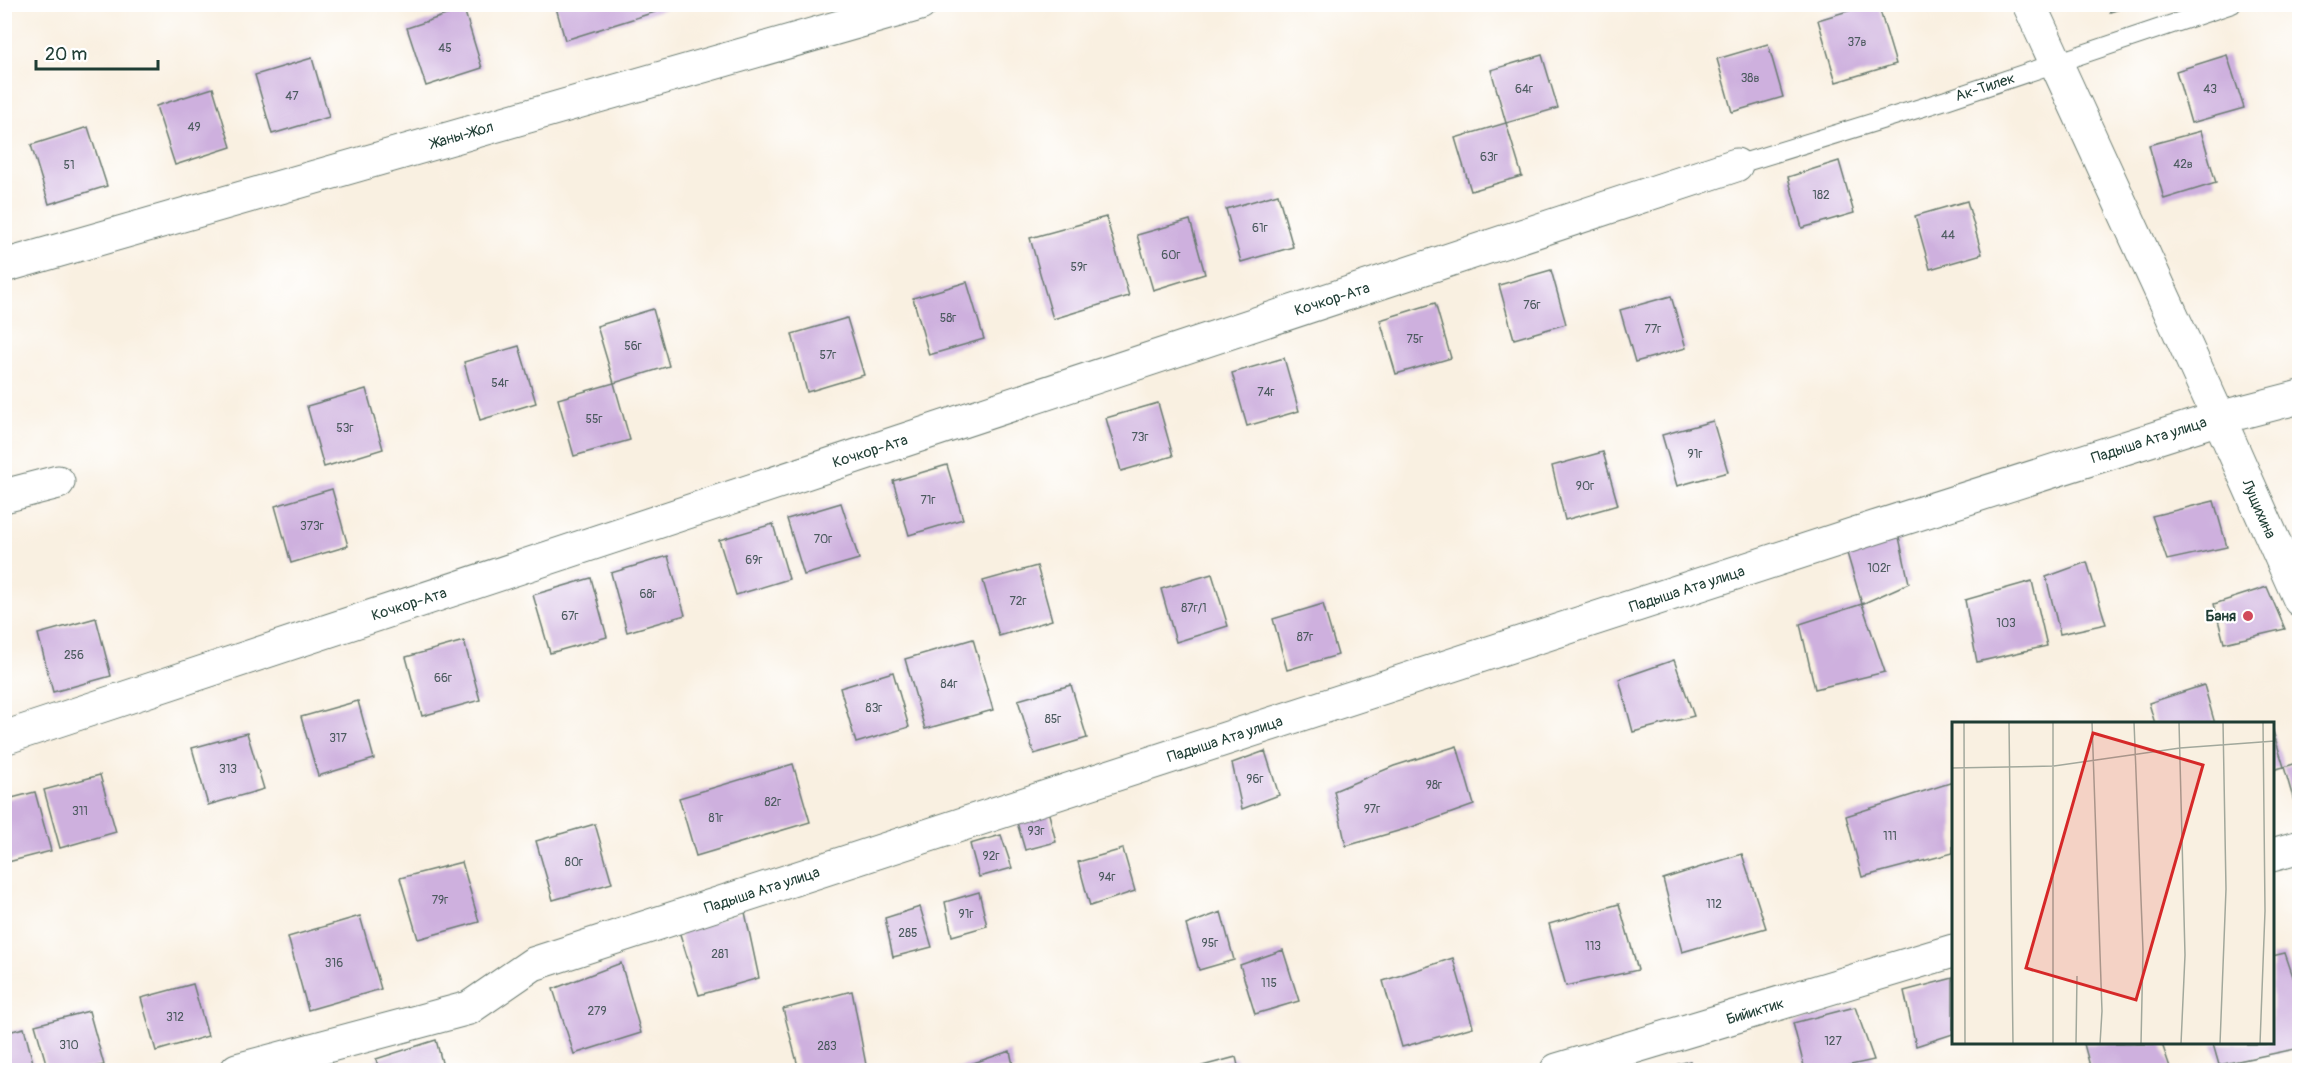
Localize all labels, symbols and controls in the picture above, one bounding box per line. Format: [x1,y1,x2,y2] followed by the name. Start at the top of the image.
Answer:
[36,33,158,71] scale bar
[1848,35,1867,50] house number: 37в
[438,41,452,56] house number: 45
[45,43,87,66] text: 20 m
[1953,69,2018,106] street label: Ак-Тилек
[1741,71,1759,86] house number: 38в
[1515,82,1533,97] house number: 64г
[2203,82,2217,97] house number: 43
[285,89,299,104] house number: 47
[427,117,496,154] street label: Жаны-Жол
[187,120,201,135] house number: 49
[1480,150,1498,165] house number: 63г
[2173,157,2193,172] house number: 42в
[63,158,75,173] house number: 51
[1812,188,1830,203] house number: 182
[1252,221,1268,236] house number: 61г
[1941,228,1955,243] house number: 44
[1161,248,1181,263] house number: 60г
[1071,260,1087,275] house number: 59г
[1292,278,1372,321] street label: Кочкор-Ата
[1523,298,1541,313] house number: 76г
[940,311,956,326] house number: 58г
[1645,322,1661,337] house number: 77г
[1407,332,1423,347] house number: 75г
[624,339,642,354] house number: 56г
[820,348,836,363] house number: 57г
[491,376,509,391] house number: 54г
[1257,385,1275,400] house number: 74г
[585,412,603,427] house number: 55г
[2089,413,2209,468] street label: Падыша Ата улица
[336,421,354,436] house number: 53г
[830,430,910,473] street label: Кочкор-Ата
[1131,430,1149,445] house number: 73г
[1688,447,1702,462] house number: 91г
[2237,476,2280,542] street label: Лущихина
[1576,479,1594,494] house number: 90г
[920,493,936,508] house number: 71г
[300,519,324,534] house number: 373г
[814,532,832,547] house number: 70г
[745,553,763,568] house number: 69г
[1867,561,1891,576] house number: 102г
[1627,562,1747,617] street label: Падыша Ата улица
[369,583,449,626] street label: Кочкор-Ата
[639,587,657,602] house number: 68г
[1009,594,1027,609] house number: 72г
[1181,601,1207,616] house number: 87г/1
[2205,607,2236,626] place label: Баня
[561,609,579,624] house number: 67г
[2241,609,2255,623] marker: Баня
[1996,616,2016,631] house number: 103
[1297,630,1313,645] house number: 87г
[64,648,84,663] house number: 256
[434,671,452,686] house number: 66г
[940,677,958,692] house number: 84г
[866,701,882,716] house number: 83г
[1045,712,1061,727] house number: 85г
[1165,712,1285,767] street label: Падыша Ата улица
[1952,722,2274,1045] inset map
[329,731,348,746] house number: 317
[219,762,237,777] house number: 313
[1246,772,1264,787] house number: 96г
[1426,778,1442,793] house number: 98г
[765,795,781,810] house number: 82г
[1364,802,1380,817] house number: 97г
[72,804,88,819] house number: 311
[709,811,723,826] house number: 81г
[1028,824,1044,839] house number: 93г
[1883,829,1897,844] house number: 111
[983,849,999,864] house number: 92г
[565,855,583,870] house number: 80г
[702,863,822,918] street label: Падыша Ата улица
[1098,870,1116,885] house number: 94г
[432,893,448,908] house number: 79г
[1706,897,1722,912] house number: 112
[959,907,973,922] house number: 91г
[898,926,918,941] house number: 285
[1202,936,1218,951] house number: 95г
[1585,939,1601,954] house number: 113
[711,947,729,962] house number: 281
[325,956,343,971] house number: 316
[1261,976,1277,991] house number: 115
[1724,994,1786,1029] street label: Бийиктик
[587,1004,607,1019] house number: 279
[166,1010,184,1025] house number: 312
[1824,1034,1843,1049] house number: 127
[59,1038,79,1053] house number: 310
[817,1039,837,1054] house number: 283

